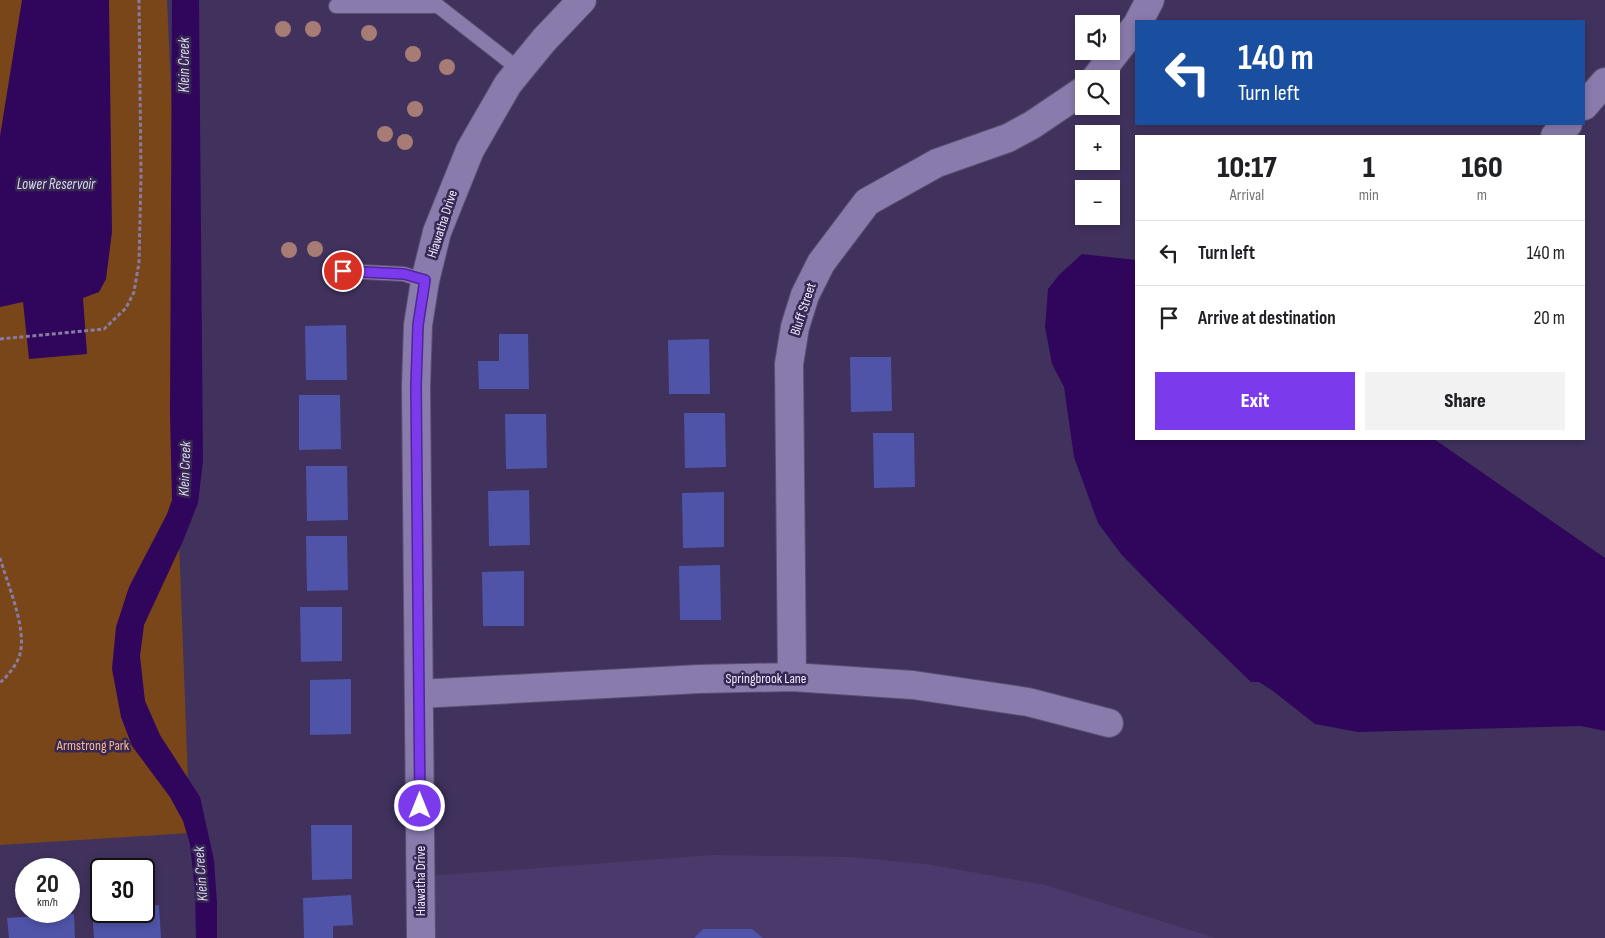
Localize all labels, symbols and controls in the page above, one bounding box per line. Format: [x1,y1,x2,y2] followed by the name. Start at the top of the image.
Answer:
[1075,15,1120,225] map controls
[1075,15,1120,60] button: sound
[175,37,194,92] water label: Klein Creek
[1238,37,1314,80] text: 140 m
[1155,40,1220,105] icon: left
[1075,70,1120,115] button: search
[1238,80,1300,107] text: Turn left
[1075,125,1120,170] button: +
[1217,150,1277,186] text: 10:17
[1363,150,1375,186] text: 1
[1461,150,1503,186] text: 160
[17,175,96,194] water label: Lower Reservoir
[1075,180,1120,225] button: −
[1230,186,1264,205] text: Arrival
[1359,186,1379,205] text: min
[1477,186,1487,205] text: m
[423,188,461,260] street label: Hiawatha Drive
[1155,239,1183,267] icon: left
[1198,242,1255,265] text: Turn left
[1527,242,1565,265] text: 140 m
[322,250,364,292] pin
[329,257,357,285] icon: arrive
[786,280,820,338] street label: Bluff Street
[1155,304,1183,332] icon: arrive
[1198,307,1336,330] text: Arrive at destination
[1533,307,1565,330] text: 20 m
[1155,372,1355,430] button: Exit
[1365,372,1565,430] button: Share
[175,441,195,497] water label: Klein Creek
[726,670,806,687] street label: Springbrook Lane
[56,737,130,754] park label: Armstrong Park
[393,779,445,831] position arrow
[190,846,212,902] water label: Klein Creek
[412,846,429,916] street label: Hiawatha Drive
[90,858,155,923] speed limit sign: 30
[36,869,59,900] text: 20
[37,895,58,910] text: km/h

